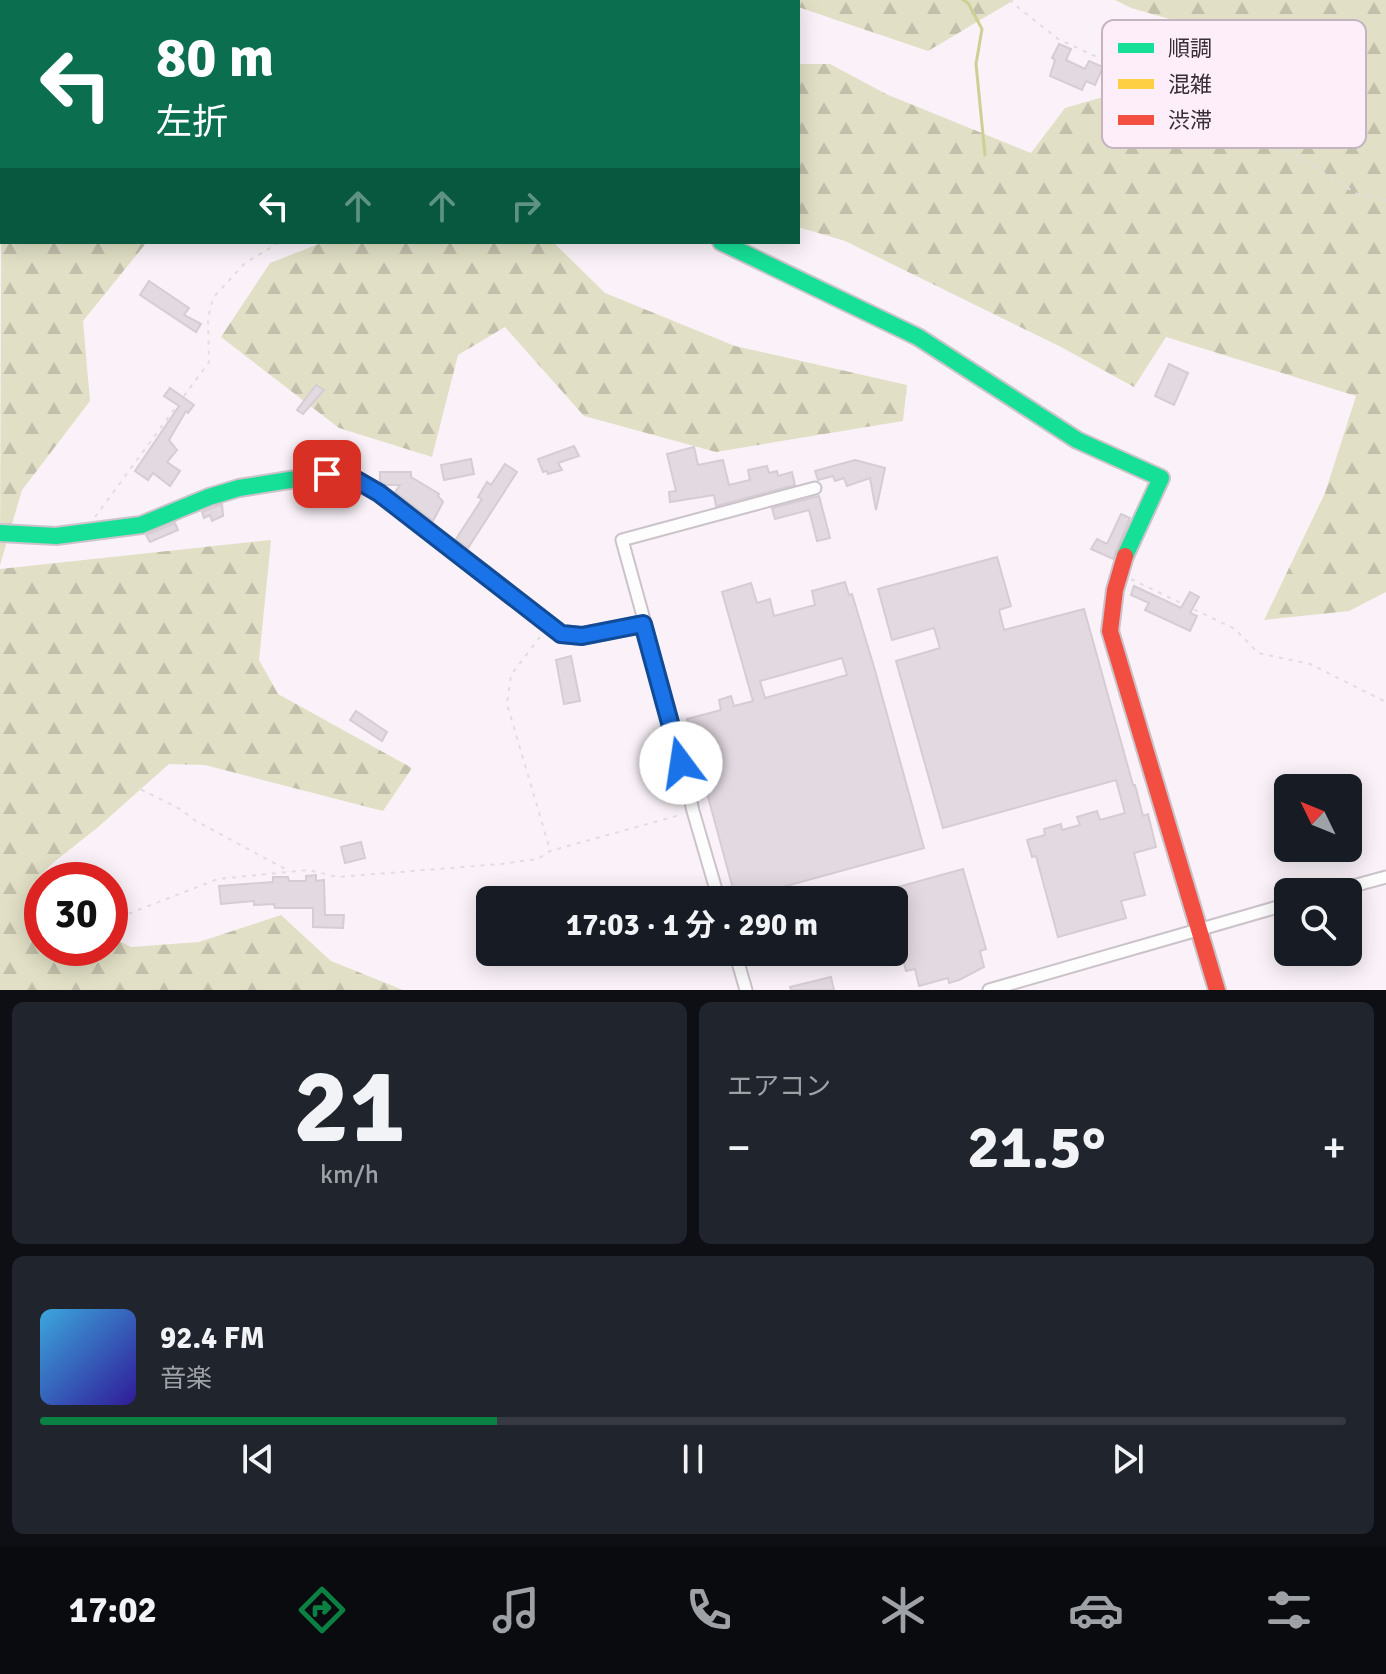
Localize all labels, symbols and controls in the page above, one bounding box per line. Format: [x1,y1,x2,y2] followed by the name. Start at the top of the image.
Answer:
[1102,20,1366,148] legend
[156,23,274,92] text: 80 m
[24,32,128,136] icon: left
[1168,35,1212,62] text: 順調
[1168,71,1212,98] text: 混雑
[156,100,228,145] text: 左折
[1168,107,1212,134] text: 渋滞
[252,184,296,228] icon: left
[336,184,380,228] icon: ahead
[420,184,464,228] icon: ahead
[504,184,548,228] icon: right
[293,440,361,508] pin
[305,452,349,496] icon: arrive
[639,721,723,805] position arrow
[1274,774,1362,862] north arrow
[1274,774,1362,966] map controls
[24,862,128,966] speed limit sign: 30
[1274,878,1362,966] button: search
[566,907,818,944] text: 17:03 · 1 分 · 290 m
[293,1043,406,1171] text: 21
[727,1071,831,1103] text: エアコン
[967,1111,1106,1185] text: 21.5°
[727,1121,751,1175] text: −
[1322,1121,1346,1175] text: +
[320,1159,379,1191] text: km/h
[160,1320,265,1357] text: 92.4 FM
[160,1363,212,1395] text: 音楽
[236,1437,280,1481] icon: previous
[671,1437,715,1481] icon: pause
[1106,1437,1150,1481] icon: next
[294,1582,350,1638] icon: directions
[488,1582,544,1638] icon: music
[681,1582,737,1638] icon: phone
[875,1582,931,1638] icon: climate
[1068,1582,1124,1638] icon: car
[1261,1582,1317,1638] icon: filters
[69,1588,157,1633] text: 17:02

